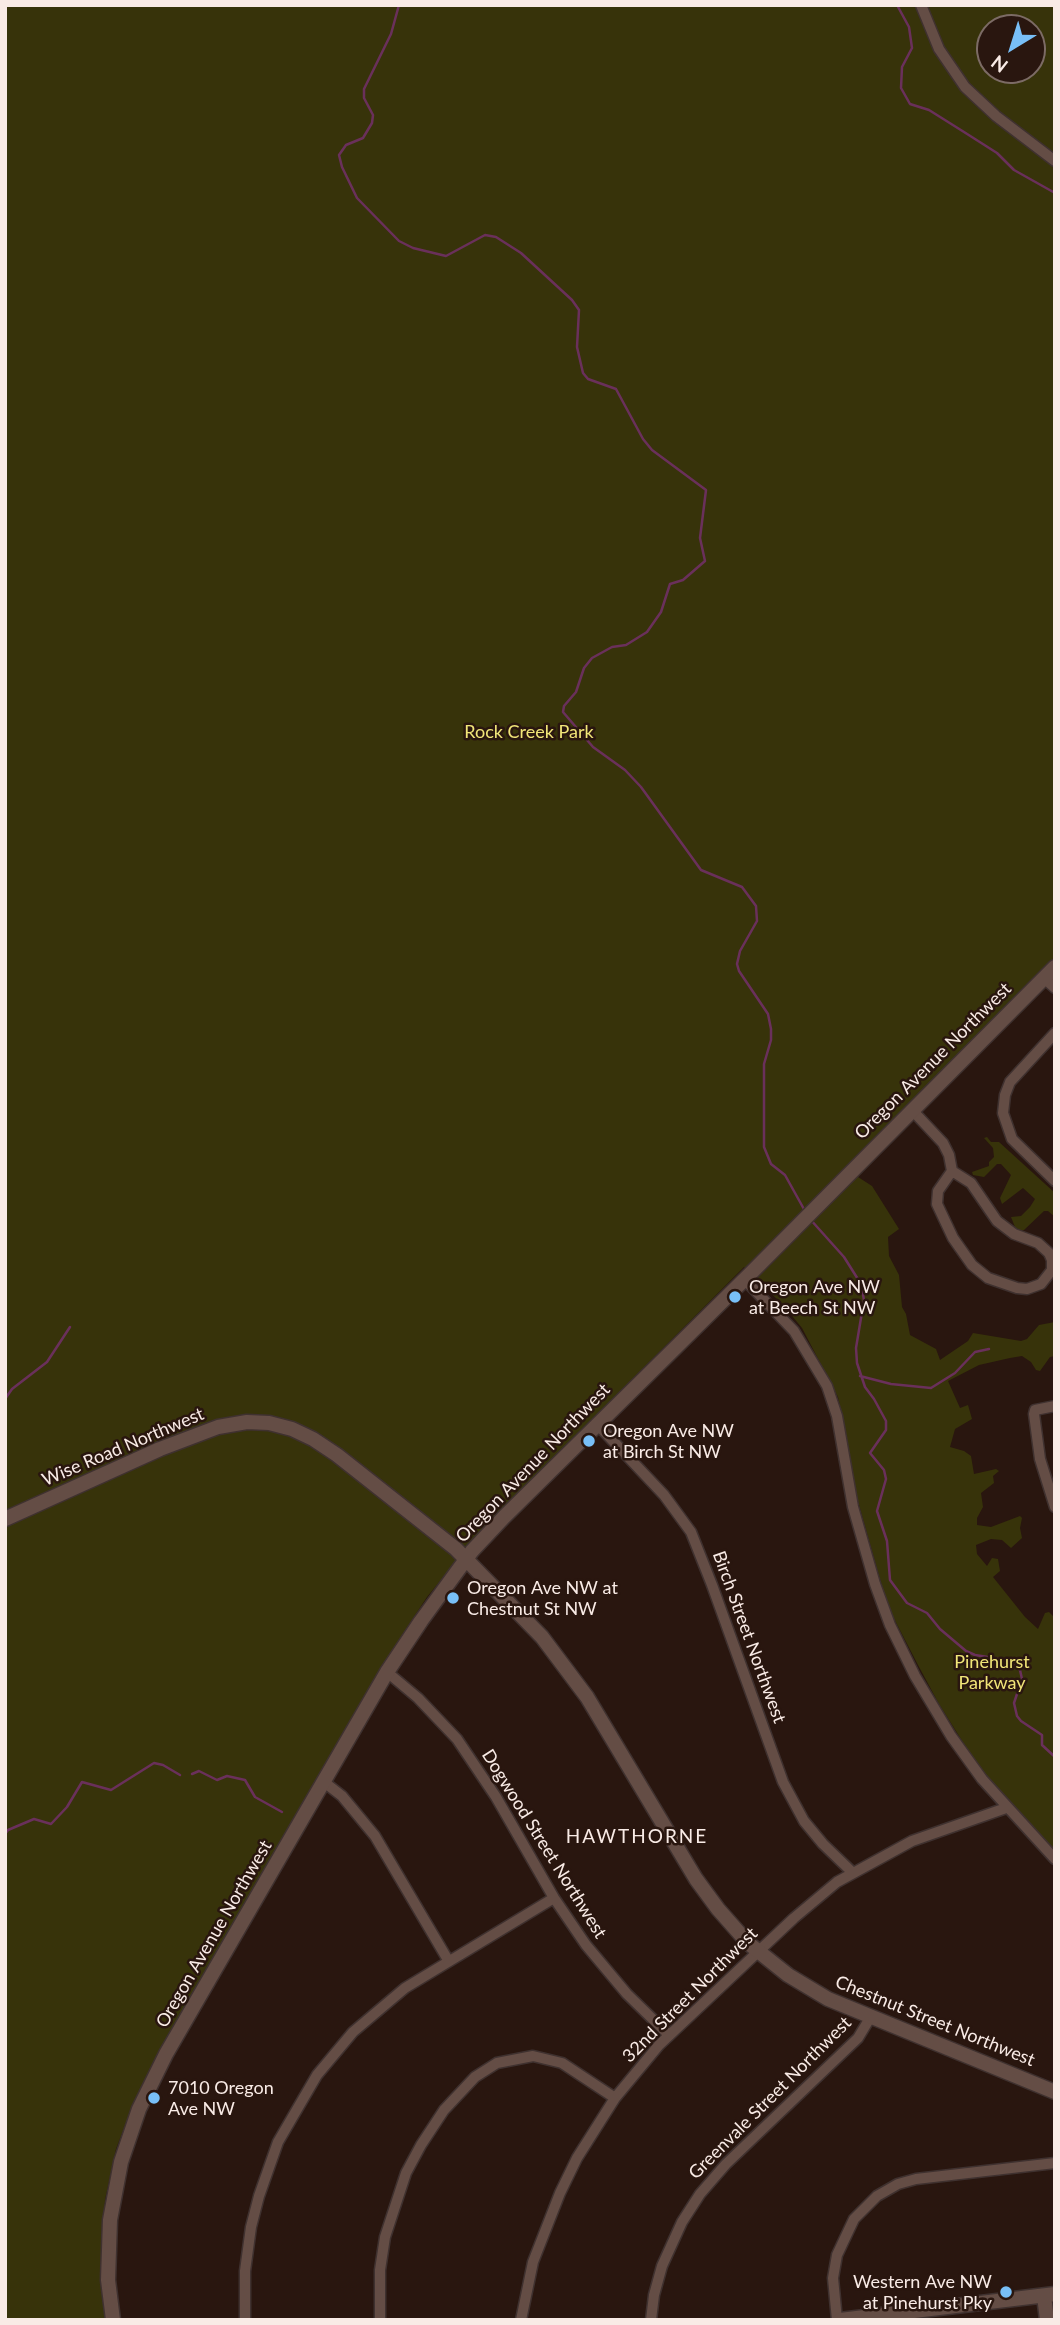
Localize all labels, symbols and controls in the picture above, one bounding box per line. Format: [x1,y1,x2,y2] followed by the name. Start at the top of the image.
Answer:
[976,14,1046,84] north arrow
[986,51,1012,78] text: N
[464,721,594,743] park label: Rock Creek Park
[850,978,1016,1144] street label: Oregon Avenue Northwest
[749,1276,880,1318] place label: Oregon Ave NW at Beech St NW
[727,1289,743,1305] marker: Oregon Ave NW at Beech St NW
[451,1379,615,1547] street label: Oregon Avenue Northwest
[39,1403,207,1491] street label: Wise Road Northwest
[603,1420,734,1462] place label: Oregon Ave NW at Birch St NW
[581,1433,597,1449] marker: Oregon Ave NW at Birch St NW
[708,1548,790,1726] street label: Birch Street Northwest
[467,1577,618,1620] place label: Oregon Ave NW at Chestnut St NW
[445,1590,461,1606] marker: Oregon Ave NW at Chestnut St NW
[954,1651,1030,1694] park label: Pinehurst Parkway
[477,1746,611,1942] street label: Dogwood Street Northwest
[567,1826,707,1848] district label: HAWTHORNE
[151,1837,277,2031] street label: Oregon Avenue Northwest
[618,1923,762,2067] street label: 32nd Street Northwest
[832,1971,1038,2071] street label: Chestnut Street Northwest
[684,2012,856,2184] street label: Greenvale Street Northwest
[168,2077,274,2120] place label: 7010 Oregon Ave NW
[146,2090,162,2106] marker: 7010 Oregon Ave NW
[853,2271,992,2314] place label: Western Ave NW at Pinehurst Pky
[998,2284,1014,2300] marker: Western Ave NW at Pinehurst Pky

